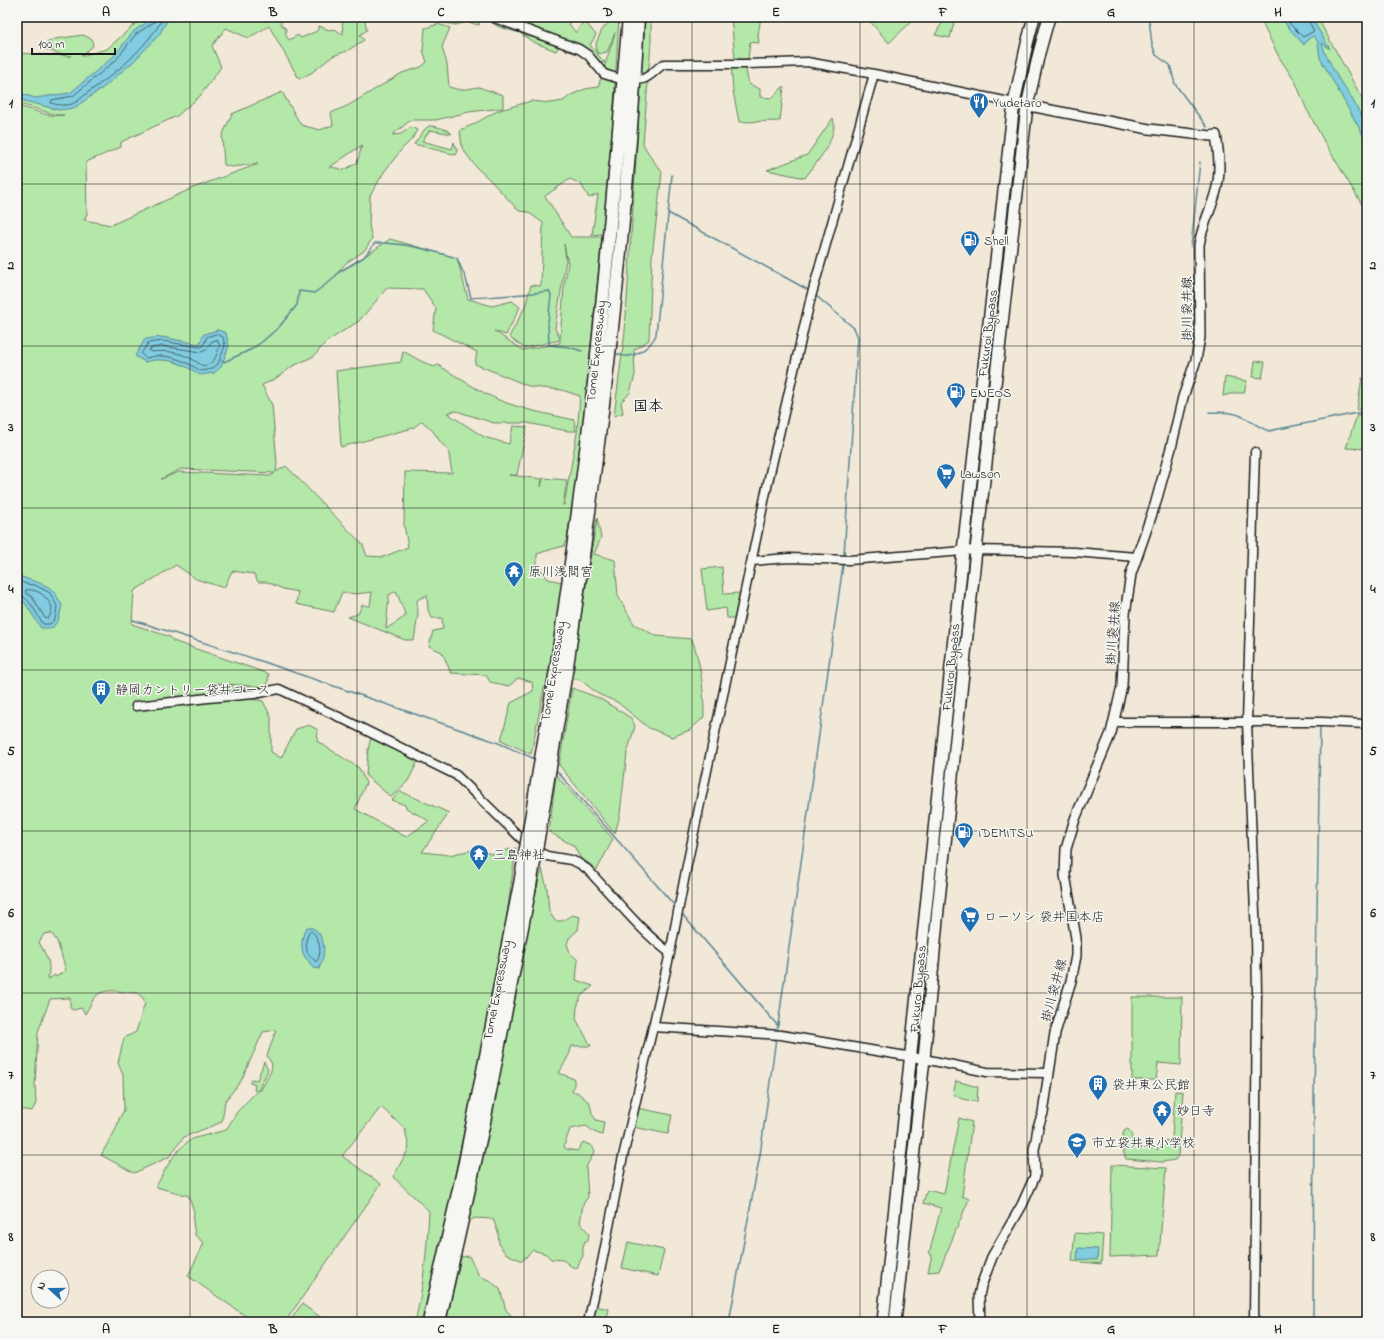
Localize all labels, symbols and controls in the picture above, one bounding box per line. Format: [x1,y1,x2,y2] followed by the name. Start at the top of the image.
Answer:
[102,3,110,22] text: A
[268,3,278,22] text: B
[437,3,445,22] text: C
[602,3,613,22] text: D
[772,3,780,22] text: E
[938,3,948,22] text: F
[1107,3,1115,22] text: G
[1274,3,1282,22] text: H
[32,30,115,56] scale bar
[38,36,65,54] text: 100 m
[968,91,990,119] restaurant icon: Yudetaro
[9,94,14,113] text: 1
[993,94,1042,113] place label: Yudetaro
[1371,94,1376,113] text: 1
[959,229,981,257] fuel station icon: Shell
[984,232,1009,251] place label: Shell
[7,256,15,275] text: 2
[1369,256,1377,275] text: 2
[1178,276,1197,342] street label: 掛川袋井線
[974,288,1004,379] street label: Fukuroi Bypass
[582,300,612,403] street label: Tomei Expressway
[945,381,967,409] fuel station icon: ENEOS
[970,384,1011,403] place label: ENEOS
[633,396,663,418] district label: 国本
[7,418,14,437] text: 3
[1369,418,1376,437] text: 3
[935,462,957,490] supermarket icon: Lawson
[960,465,1000,484] place label: Lawson
[503,560,525,588] temple icon: 原川浅間宮
[528,563,593,582] place label: 原川浅間宮
[7,580,14,599] text: 4
[1369,580,1376,599] text: 4
[1102,599,1125,666] street label: 掛川袋井線
[536,619,572,723] street label: Tomei Expressway
[937,622,967,713] street label: Fukuroi Bypass
[90,678,112,706] building icon: 静岡カントリー袋井コース
[115,681,270,700] place label: 静岡カントリー袋井コース
[7,742,15,761] text: 5
[1369,742,1377,761] text: 5
[953,821,975,849] fuel station icon: IDEMITSU
[978,824,1033,843] place label: IDEMITSU
[468,843,490,871] temple icon: 三島神社
[493,846,545,865] place label: 三島神社
[7,904,14,923] text: 6
[1369,904,1376,923] text: 6
[959,905,981,933] supermarket icon: ローソン 袋井国本店
[984,908,1104,927] place label: ローソン 袋井国本店
[478,938,517,1042] street label: Tomei Expressway
[905,944,933,1035] street label: Fukuroi Bypass
[1037,956,1072,1024] street label: 掛川袋井線
[8,1066,14,1085] text: 7
[1370,1066,1376,1085] text: 7
[1087,1073,1109,1101] building icon: 袋井東公民館
[1112,1076,1190,1095] place label: 袋井東公民館
[1151,1099,1173,1127] temple icon: 妙日寺
[1176,1102,1215,1121] place label: 妙日寺
[1066,1131,1088,1159] school or university icon: 市立袋井東小学校
[1091,1134,1195,1153] place label: 市立袋井東小学校
[8,1228,14,1247] text: 8
[1370,1228,1376,1247] text: 8
[30,1269,70,1309] north arrow
[33,1279,50,1292] text: N
[102,1320,110,1339] text: A
[268,1320,278,1339] text: B
[437,1320,445,1339] text: C
[602,1320,613,1339] text: D
[772,1320,780,1339] text: E
[938,1320,948,1339] text: F
[1107,1320,1115,1339] text: G
[1274,1320,1282,1339] text: H

